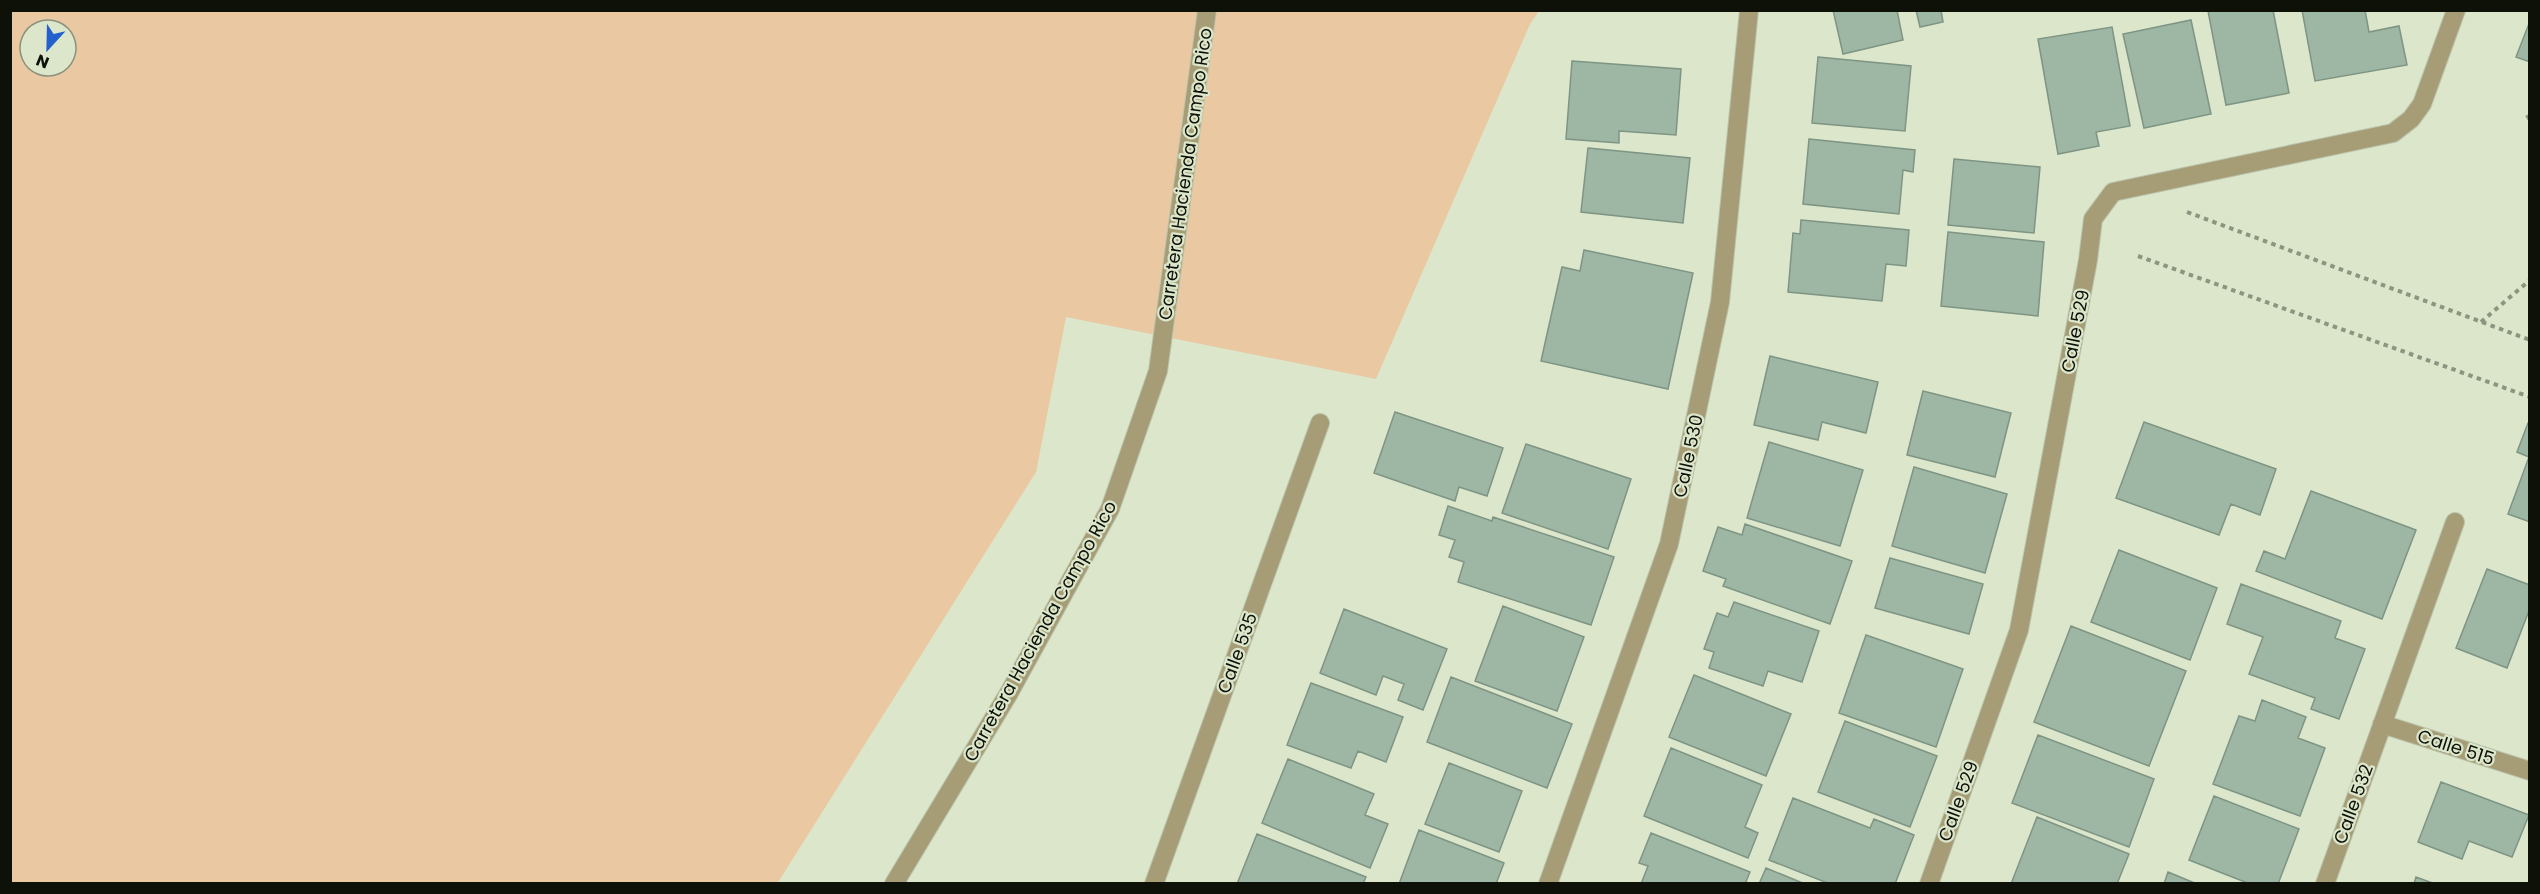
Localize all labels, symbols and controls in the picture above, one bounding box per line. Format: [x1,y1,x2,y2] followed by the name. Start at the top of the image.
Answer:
[18,18,78,78] north arrow
[1152,26,1218,322] street label: Carretera Hacienda Campo Rico
[33,49,52,74] text: N
[2055,287,2095,375] street label: Calle 529
[1667,412,1709,500] street label: Calle 530
[958,496,1122,766] street label: Carretera Hacienda Campo Rico
[1211,609,1263,697] street label: Calle 535
[2414,723,2498,771] street label: Calle 515
[1932,757,1984,845] street label: Calle 529
[2327,761,2379,847] street label: Calle 532

